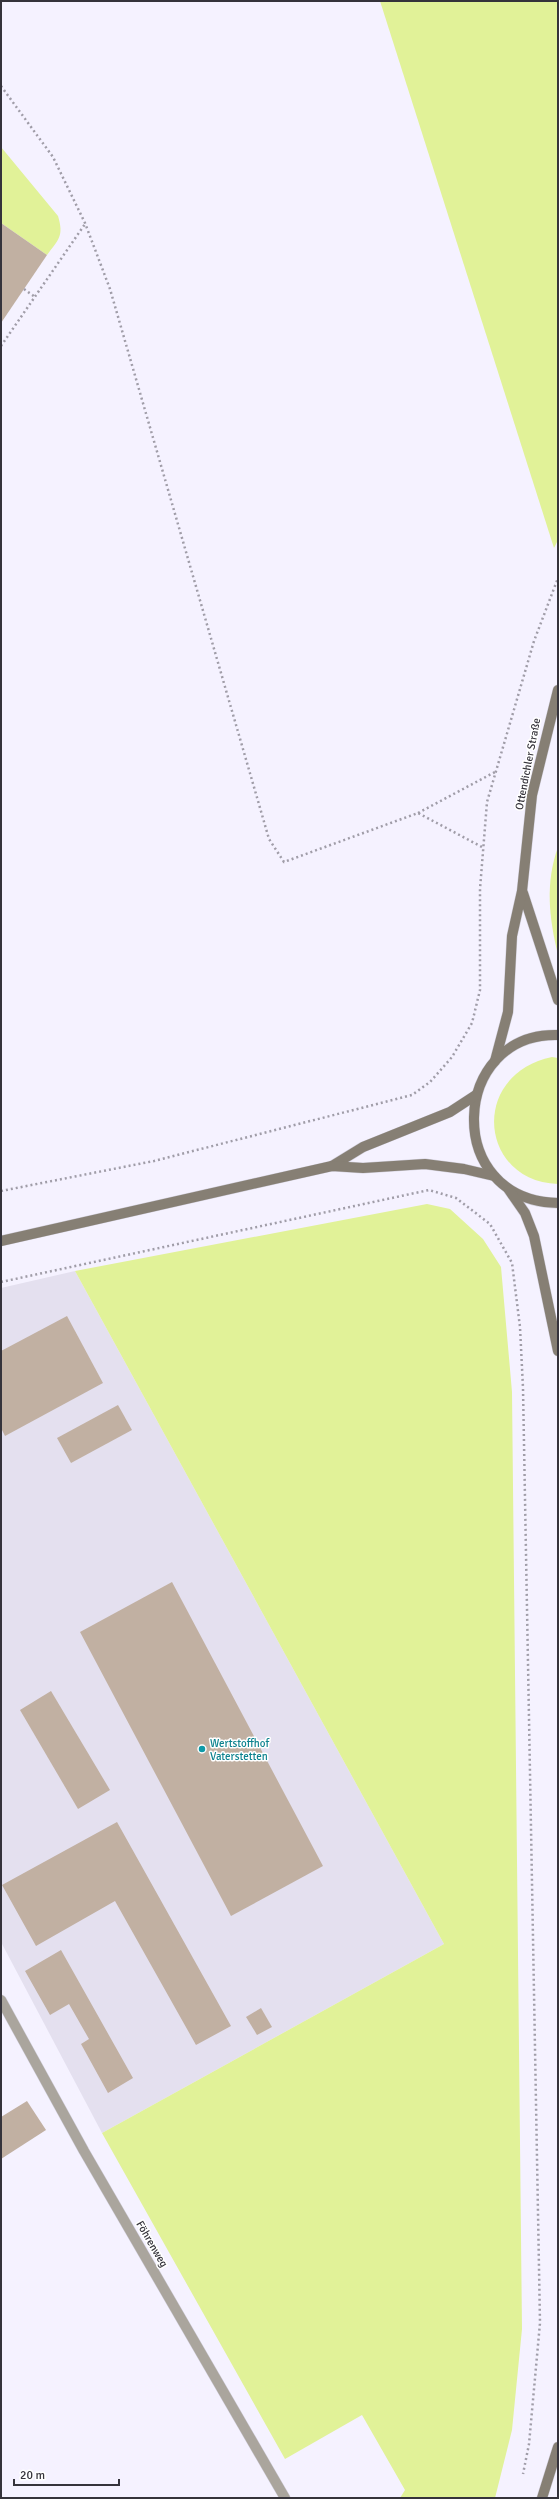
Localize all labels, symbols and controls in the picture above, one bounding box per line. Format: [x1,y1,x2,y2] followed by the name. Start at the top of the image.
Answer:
[513,717,543,811] street label: Ottendichler Straße
[210,1737,270,1763] place label: Wertstoffhof Vaterstetten
[197,1744,207,1754] marker: Wertstoffhof Vaterstetten
[134,2218,171,2270] street label: Föhrenweg
[14,2461,119,2487] scale bar
[20,2468,45,2483] text: 20 m

